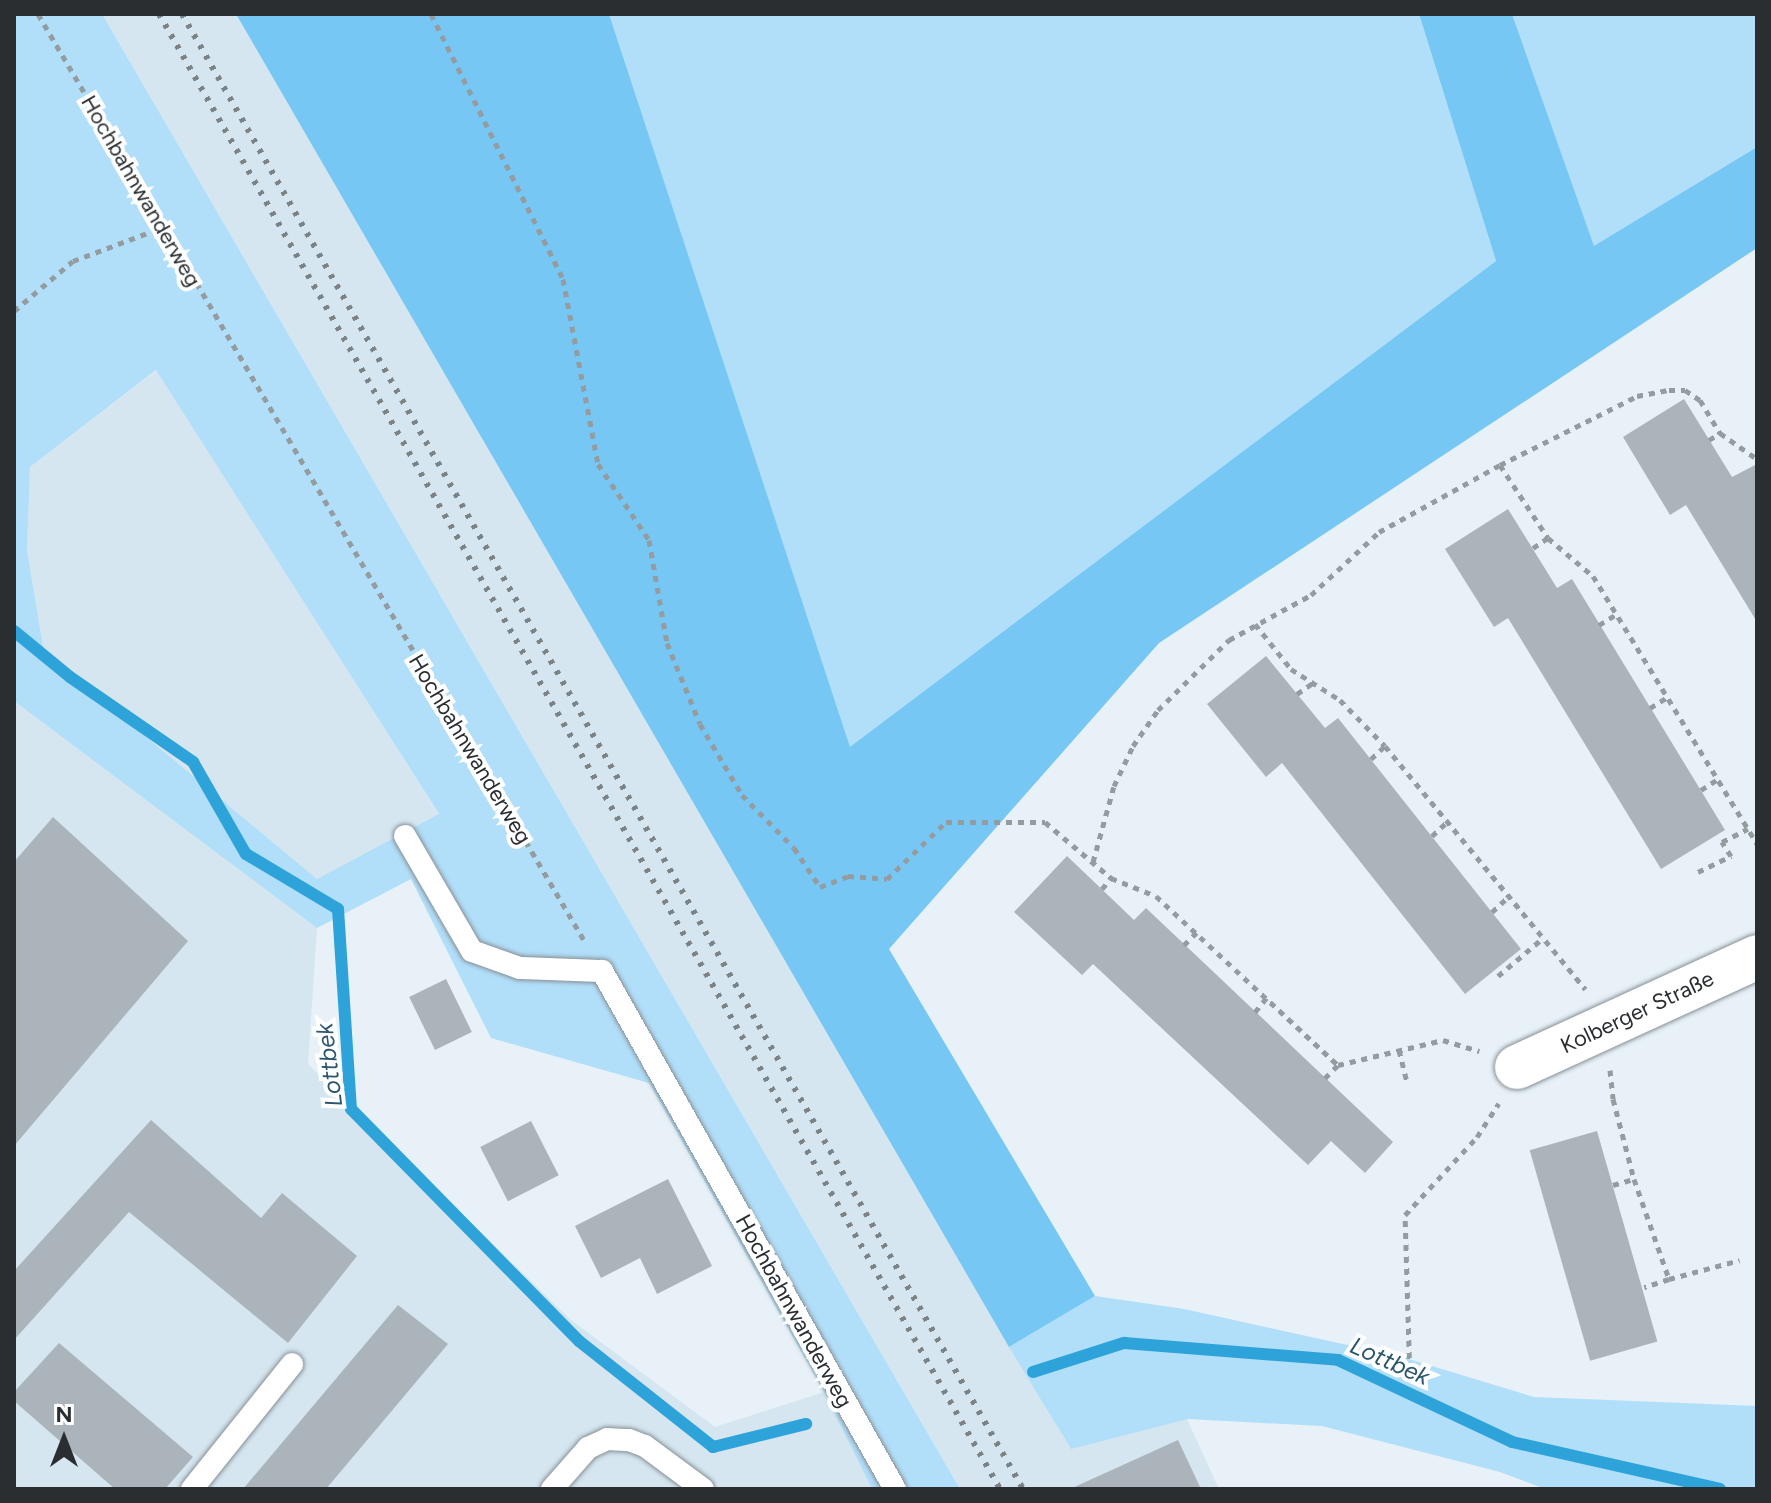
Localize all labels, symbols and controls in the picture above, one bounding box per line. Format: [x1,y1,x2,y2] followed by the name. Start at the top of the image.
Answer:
[75,91,207,291] street label: Hochbahnwanderweg
[403,649,537,849] street label: Hochbahnwanderweg
[1556,965,1718,1059] street label: Kolberger Straße
[310,1022,348,1108] water label: Lottbek
[730,1210,858,1412] street label: Hochbahnwanderweg
[1346,1331,1434,1391] water label: Lottbek
[24,1399,104,1479] north arrow
[55,1401,73,1428] text: N

